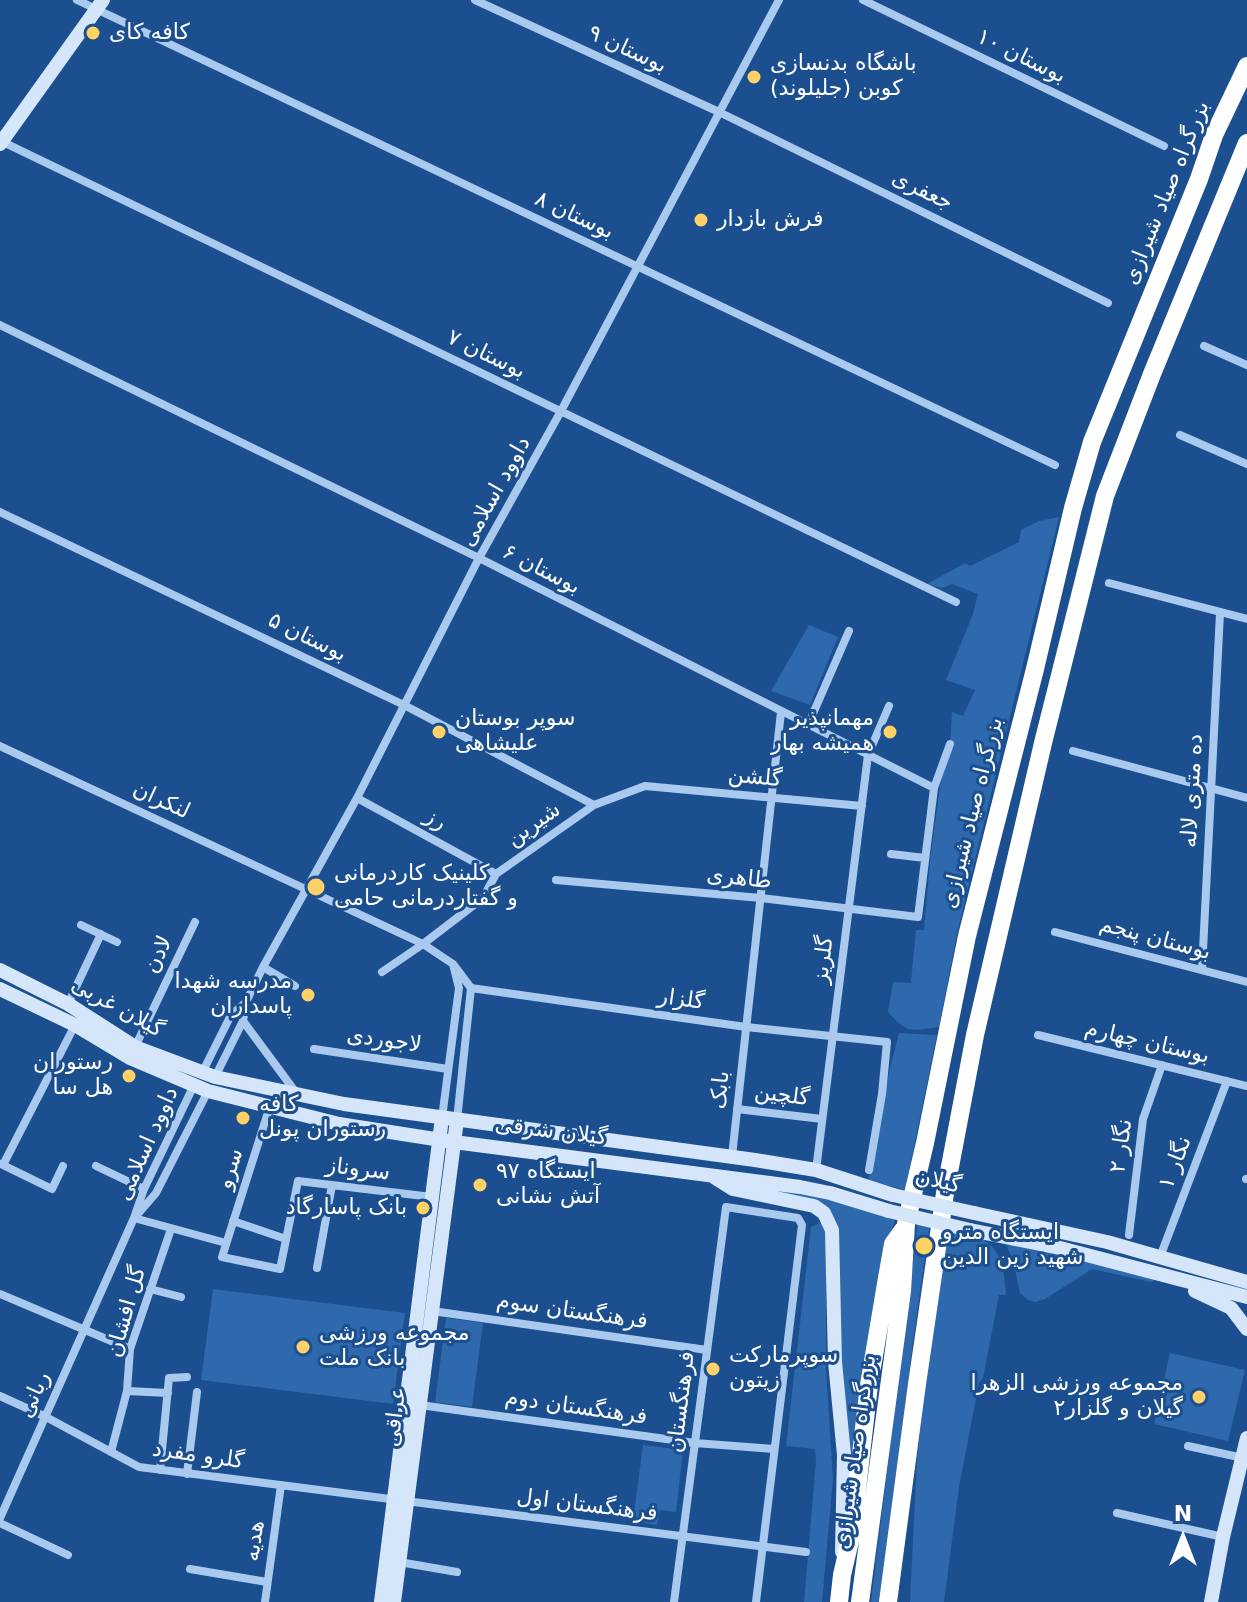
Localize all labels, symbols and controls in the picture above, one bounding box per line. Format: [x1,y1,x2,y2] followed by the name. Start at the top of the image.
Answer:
[109,20,190,46] place label: کافه کای
[583,20,671,80] street label: بوستان ۹
[84,24,102,42] marker: کافه کای
[972,24,1070,90] street label: بوستان ۱۰
[770,51,917,102] place label: باشگاه بدنسازی کوبن (جلیلوند)
[745,68,763,86] marker: باشگاه بدنسازی کوبن (جلیلوند)
[1118,97,1216,289] street label: بزرگراه صیاد شیرازی
[887,165,957,217] street label: جعفری
[530,186,618,246] street label: بوستان ۸
[717,207,823,233] place label: فرش بازدار
[692,211,710,229] marker: فرش بازدار
[442,325,530,385] street label: بوستان ۷
[455,432,537,552] street label: داوود اسلامی
[497,539,585,601] street label: بوستان ۶
[263,608,351,668] street label: بوستان ۵
[455,706,575,758] place label: سوپر بوستان علیشاهی
[771,706,874,758] place label: مهمانپذیر همیشه بهار
[936,715,1010,911] street label: بزرگراه صیاد شیرازی
[430,723,448,741] marker: سوپر بوستان علیشاهی
[881,723,899,741] marker: مهمانپذیر همیشه بهار
[1177,733,1209,849] street label: ده متری لاله
[727,762,783,794] street label: گلشن
[128,776,194,826] street label: لنکران
[502,797,566,853] street label: شیرین
[419,803,451,837] street label: رز
[334,861,518,912] place label: کلینیک کاردرمانی و گفتاردرمانی حامی
[705,862,773,896] street label: طاهری
[305,876,327,898] marker: کلینیک کاردرمانی و گفتاردرمانی حامی
[1097,911,1213,967] street label: بوستان پنجم
[139,932,179,978] street label: لادن
[808,934,840,986] street label: گلریز
[175,969,292,1020] place label: مدرسه شهدا پاسداران
[66,972,168,1044] street label: گیلان غربی
[656,984,706,1016] street label: گلزار
[299,986,317,1004] marker: مدرسه شهدا پاسداران
[1082,1016,1212,1070] street label: بوستان چهارم
[345,1023,423,1059] street label: لاجوردی
[33,1050,113,1102] place label: رستوران هل سا
[120,1067,138,1085] marker: رستوران هل سا
[706,1069,736,1111] street label: بابک
[753,1080,811,1112] street label: گلچین
[111,1083,185,1205] street label: داوود اسلامی
[259,1092,386,1144] place label: کافه رستوران پونل
[234,1109,252,1127] marker: کافه رستوران پونل
[493,1112,609,1152] street label: گیلان شرقی
[1105,1117,1139,1175] street label: نگار ۲
[1154,1133,1198,1193] street label: نگار ۱
[212,1145,250,1193] street label: سرو
[324,1153,392,1187] street label: سروناز
[496,1159,600,1210] place label: ایستگاه ۹۷ آتش نشانی
[912,1164,964,1200] street label: گیلان
[471,1176,489,1194] marker: ایستگاه ۹۷ آتش نشانی
[286,1195,407,1221] place label: بانک پاسارگاد
[414,1199,432,1217] marker: بانک پاسارگاد
[942,1220,1083,1272] place label: ایستگاه مترو شهید زین الدین
[913,1235,935,1257] marker: ایستگاه مترو شهید زین الدین
[101,1264,153,1360] street label: گل افشان
[495,1288,649,1336] street label: فرهنگستان سوم
[319,1321,470,1372] place label: مجموعه ورزشی بانک ملت
[294,1338,312,1356] marker: مجموعه ورزشی بانک ملت
[729,1343,838,1394] place label: سوپرمارکت زیتون
[663,1350,701,1454] street label: فرهنگستان
[829,1353,883,1551] street label: بزرگراه صیاد شیرازی
[704,1360,722,1378] marker: سوپرمارکت زیتون
[13,1368,57,1422] street label: ربانی
[971,1371,1183,1422] place label: مجموعه ورزشی الزهرا گیلان و گلزار۲
[503,1385,649,1431] street label: فرهنگستان دوم
[379,1386,413,1448] street label: عراقی
[1190,1388,1208,1406] marker: مجموعه ورزشی الزهرا گیلان و گلزار۲
[150,1437,246,1475] street label: گلرو مفرد
[515,1484,659,1528] street label: فرهنگستان اول
[1143,1498,1223,1578] north arrow
[1174,1501,1192,1526] text: N
[239,1519,271,1563] street label: هدیه

